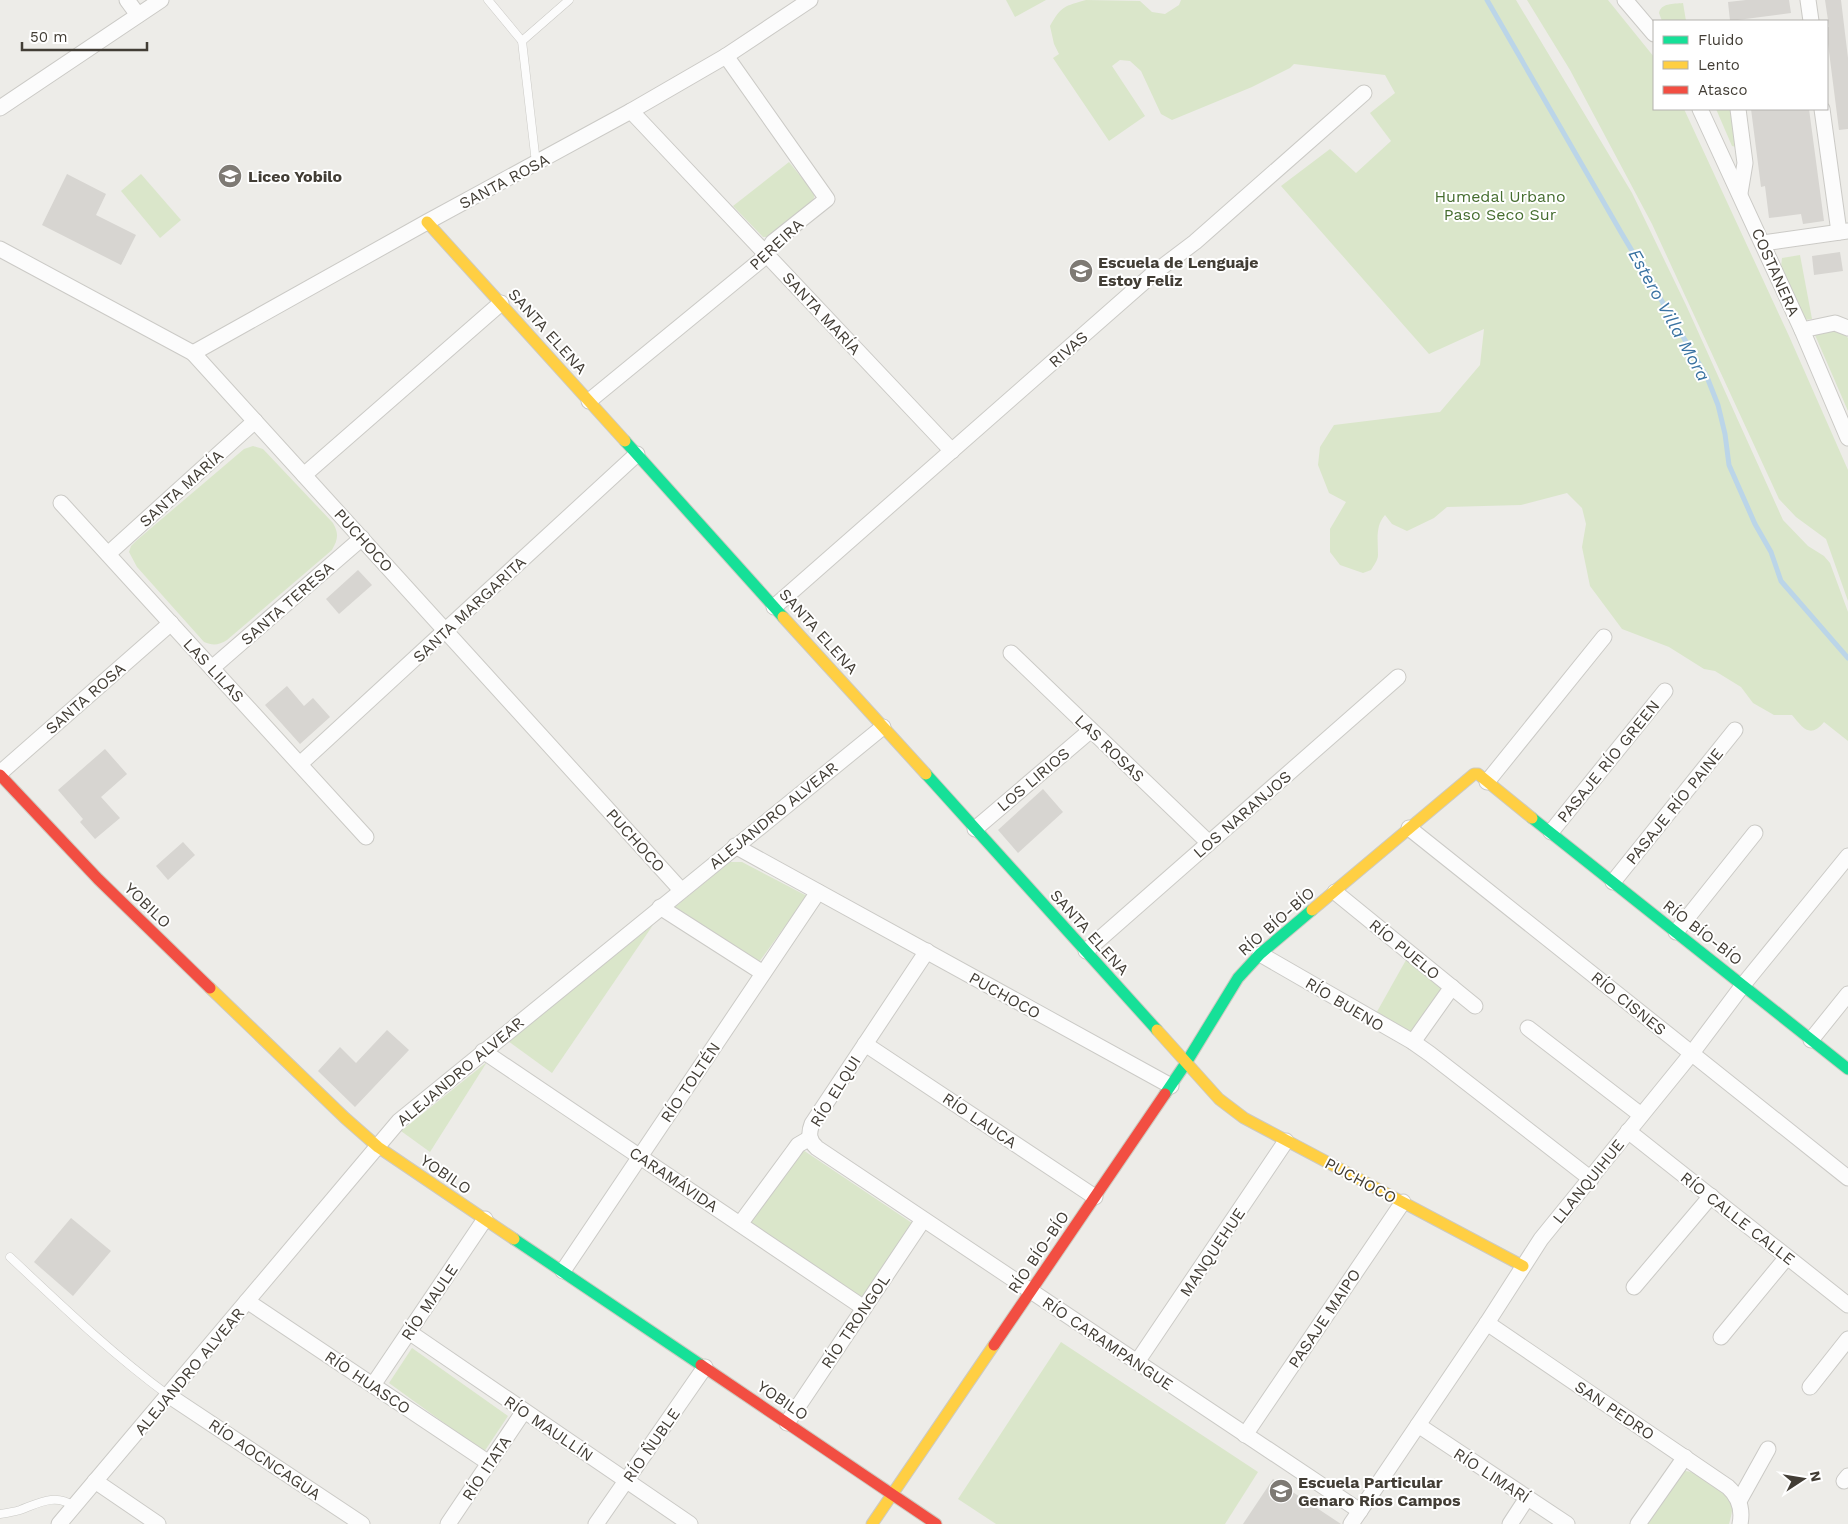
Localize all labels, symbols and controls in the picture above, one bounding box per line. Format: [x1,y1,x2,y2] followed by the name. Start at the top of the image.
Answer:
[22,20,148,52] scale bar
[1653,20,1828,110] legend
[30,28,67,46] text: 50 m
[1698,31,1743,49] text: Fluido
[1698,56,1740,74] text: Lento
[1698,81,1747,99] text: Atasco
[456,150,553,213] street label: SANTA ROSA
[217,163,243,189] school or university icon: Liceo Yobilo
[248,167,343,186] place label: Liceo Yobilo
[1434,187,1566,224] park label: Humedal Urbano Paso Seco Sur
[745,214,808,274] street label: PEREIRA
[1748,225,1804,320] street label: COSTANERA
[1624,245,1714,385] water label: Estero Villa Mora
[1098,253,1259,290] place label: Escuela de Lenguaje Estoy Feliz
[1068,258,1094,284] school or university icon: Escuela de Lenguaje Estoy Feliz
[778,268,865,359] street label: SANTA MARÍA
[504,285,591,378] street label: SANTA ELENA
[1045,327,1092,371] street label: RIVAS
[136,445,227,531] street label: SANTA MARÍA
[330,505,397,576] street label: PUCHOCO
[409,552,530,666] street label: SANTA MARGARITA
[237,558,338,649] street label: SANTA TERESA
[775,585,862,678] street label: SANTA ELENA
[179,635,248,706] street label: LAS LILAS
[42,658,129,738] street label: SANTA ROSA
[1553,696,1664,826] street label: PASAJE RÍO GREEN
[1071,711,1148,786] street label: LAS ROSAS
[993,744,1073,815] street label: LOS LIRIOS
[1622,744,1727,868] street label: PASAJE RÍO PAINE
[705,758,842,873] street label: ALEJANDRO ALVEAR
[1190,767,1295,862] street label: LOS NARANJOS
[602,805,669,876] street label: PUCHOCO
[120,879,175,932] street label: YOBILO
[1234,883,1319,960] street label: RÍO BÍO-BÍO
[1046,886,1133,979] street label: SANTA ELENA
[1659,896,1746,969] street label: RÍO BÍO-BÍO
[1366,915,1444,984] street label: RÍO PUELO
[1587,967,1670,1039] street label: RÍO CISNES
[966,968,1044,1023] street label: PUCHOCO
[1302,973,1388,1035] street label: RÍO BUENO
[393,1013,528,1130] street label: ALEJANDRO ALVEAR
[657,1039,724,1126] street label: RÍO TOLTÉN
[806,1052,865,1130] street label: RÍO ELQUI
[939,1089,1021,1152] street label: RÍO LAUCA
[1549,1135,1628,1227] street label: LLANQUIHUE
[626,1143,722,1216] street label: CARAMÁVIDA
[417,1151,475,1198] street label: YOBILO
[1322,1154,1400,1207] street label: PUCHOCO
[1677,1168,1799,1269] street label: RÍO CALLE CALLE
[1176,1204,1249,1300] street label: MANQUEHUE
[1004,1207,1073,1297] street label: RÍO BÍO-BÍO
[397,1261,462,1344] street label: RÍO MAULE
[1284,1265,1365,1371] street label: PASAJE MAIPO
[817,1270,894,1372] street label: RÍO TRONGOL
[1039,1293,1177,1394] street label: RÍO CARAMPANGUE
[131,1304,248,1439] street label: ALEJANDRO ALVEAR
[321,1347,414,1418] street label: RÍO HUASCO
[754,1377,812,1424] street label: YOBILO
[1571,1377,1658,1444] street label: SAN PEDRO
[500,1392,597,1465] street label: RÍO MAULLÍN
[619,1405,684,1486] street label: RÍO ÑUBLE
[205,1415,325,1504] street label: RÍO AOCNCAGUA
[458,1432,515,1504] street label: RÍO ITATA
[1450,1444,1533,1507] street label: RÍO LIMARÍ
[1778,1454,1828,1504] north arrow
[1807,1470,1825,1483] text: N
[1298,1473,1461,1510] place label: Escuela Particular Genaro Ríos Campos
[1268,1478,1294,1504] school or university icon: Escuela Particular Genaro Ríos Campos

